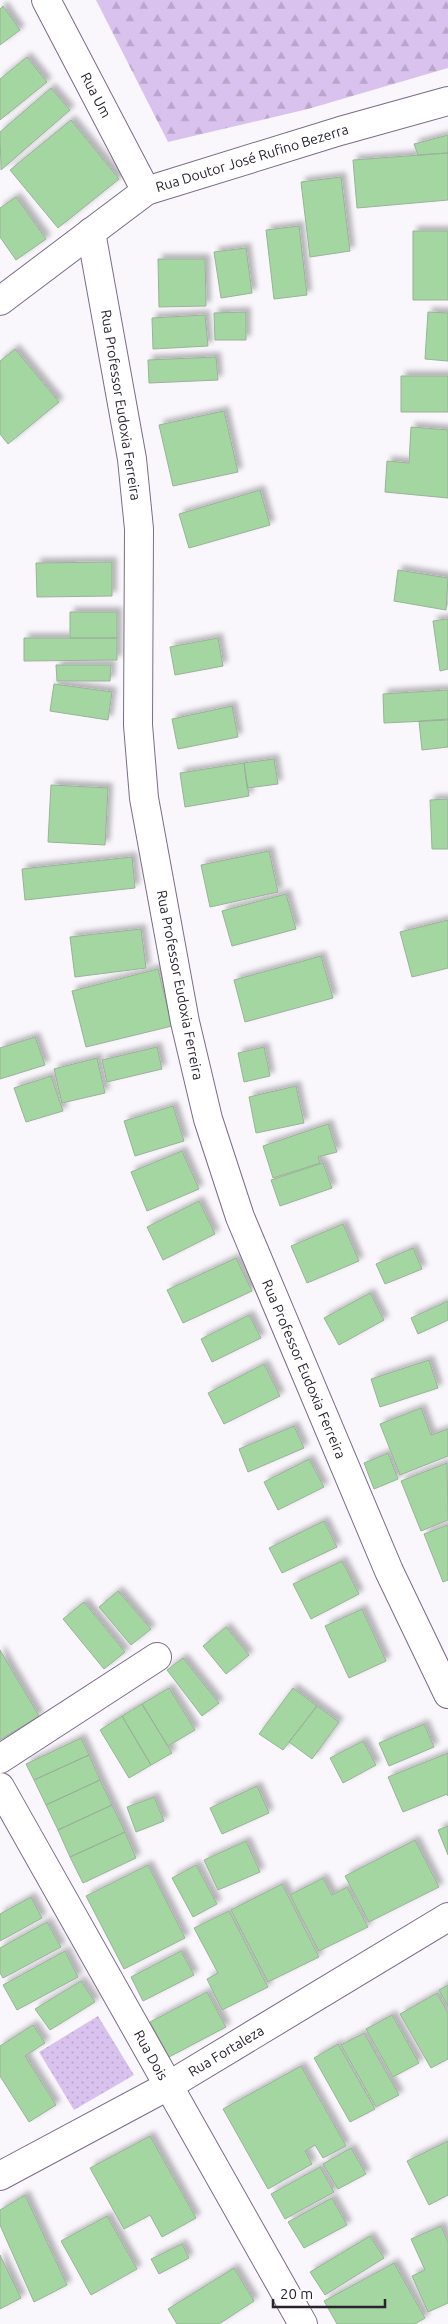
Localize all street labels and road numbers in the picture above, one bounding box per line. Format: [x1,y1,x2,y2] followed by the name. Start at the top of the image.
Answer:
[77,70,115,120] street label: Rua Um
[154,121,350,195] street label: Rua Doutor José Rufino Bezerra
[98,308,144,502] street label: Rua Professor Eudoxia Ferreira
[154,889,206,1081] street label: Rua Professor Eudoxia Ferreira
[259,1277,349,1461] street label: Rua Professor Eudoxia Ferreira
[185,2022,267,2080] street label: Rua Fortaleza
[131,2027,171,2083] street label: Rua Dois

